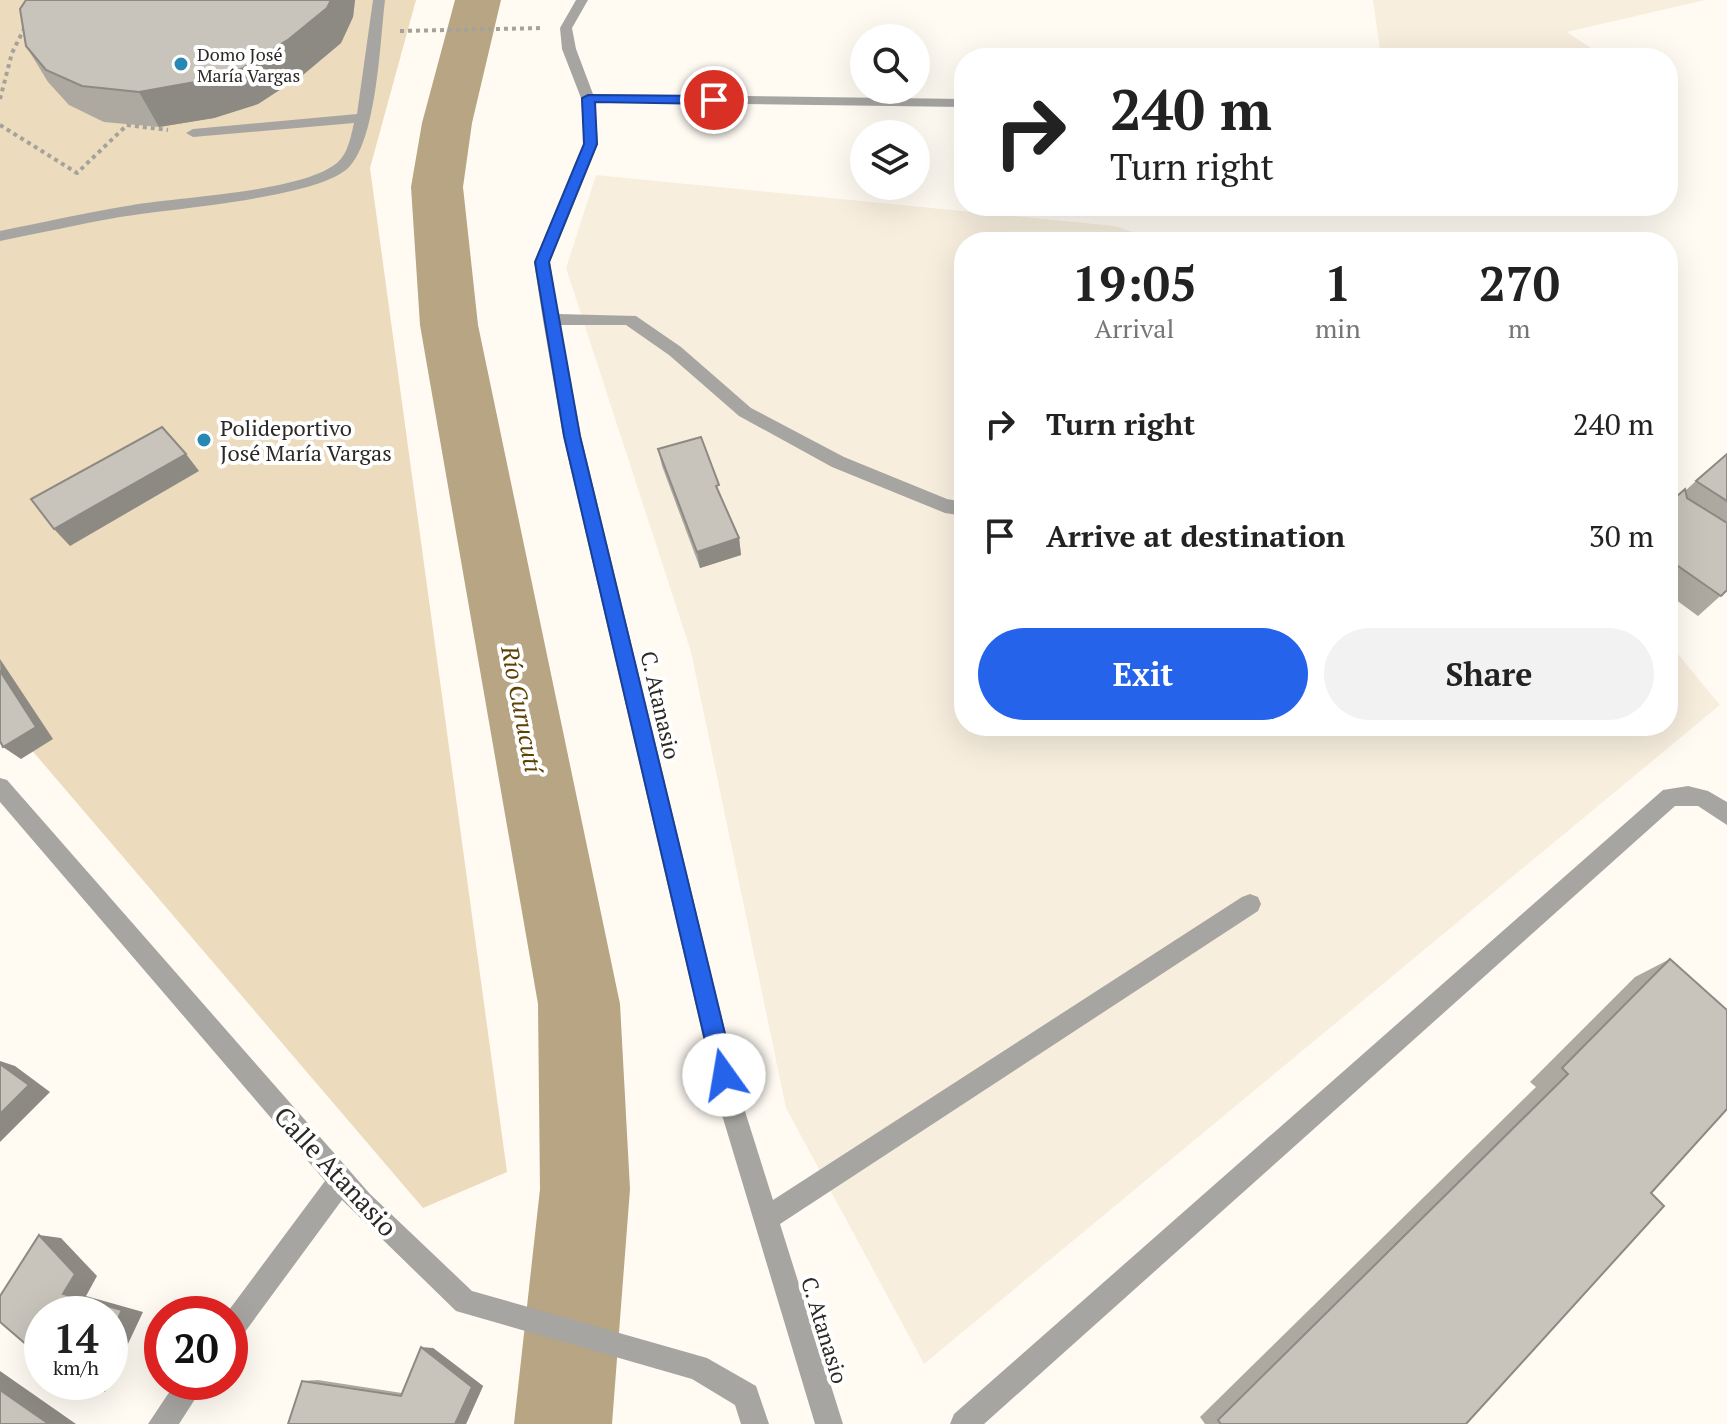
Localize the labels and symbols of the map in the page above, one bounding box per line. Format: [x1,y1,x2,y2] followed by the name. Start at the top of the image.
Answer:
[197,42,300,87] place label: Domo José María Vargas
[172,55,190,73] marker: Domo José María Vargas
[680,66,748,134] pin
[220,413,392,467] place label: Polideportivo José María Vargas
[195,431,213,449] marker: Polideportivo José María Vargas
[494,642,550,777] water label: Río Curucutí
[634,648,688,762] street label: C. Atanasio
[682,1033,766,1117] position arrow
[267,1099,405,1243] street label: Calle Atanasio
[795,1273,855,1387] street label: C. Atanasio
[144,1296,248,1400] speed limit sign: 20

